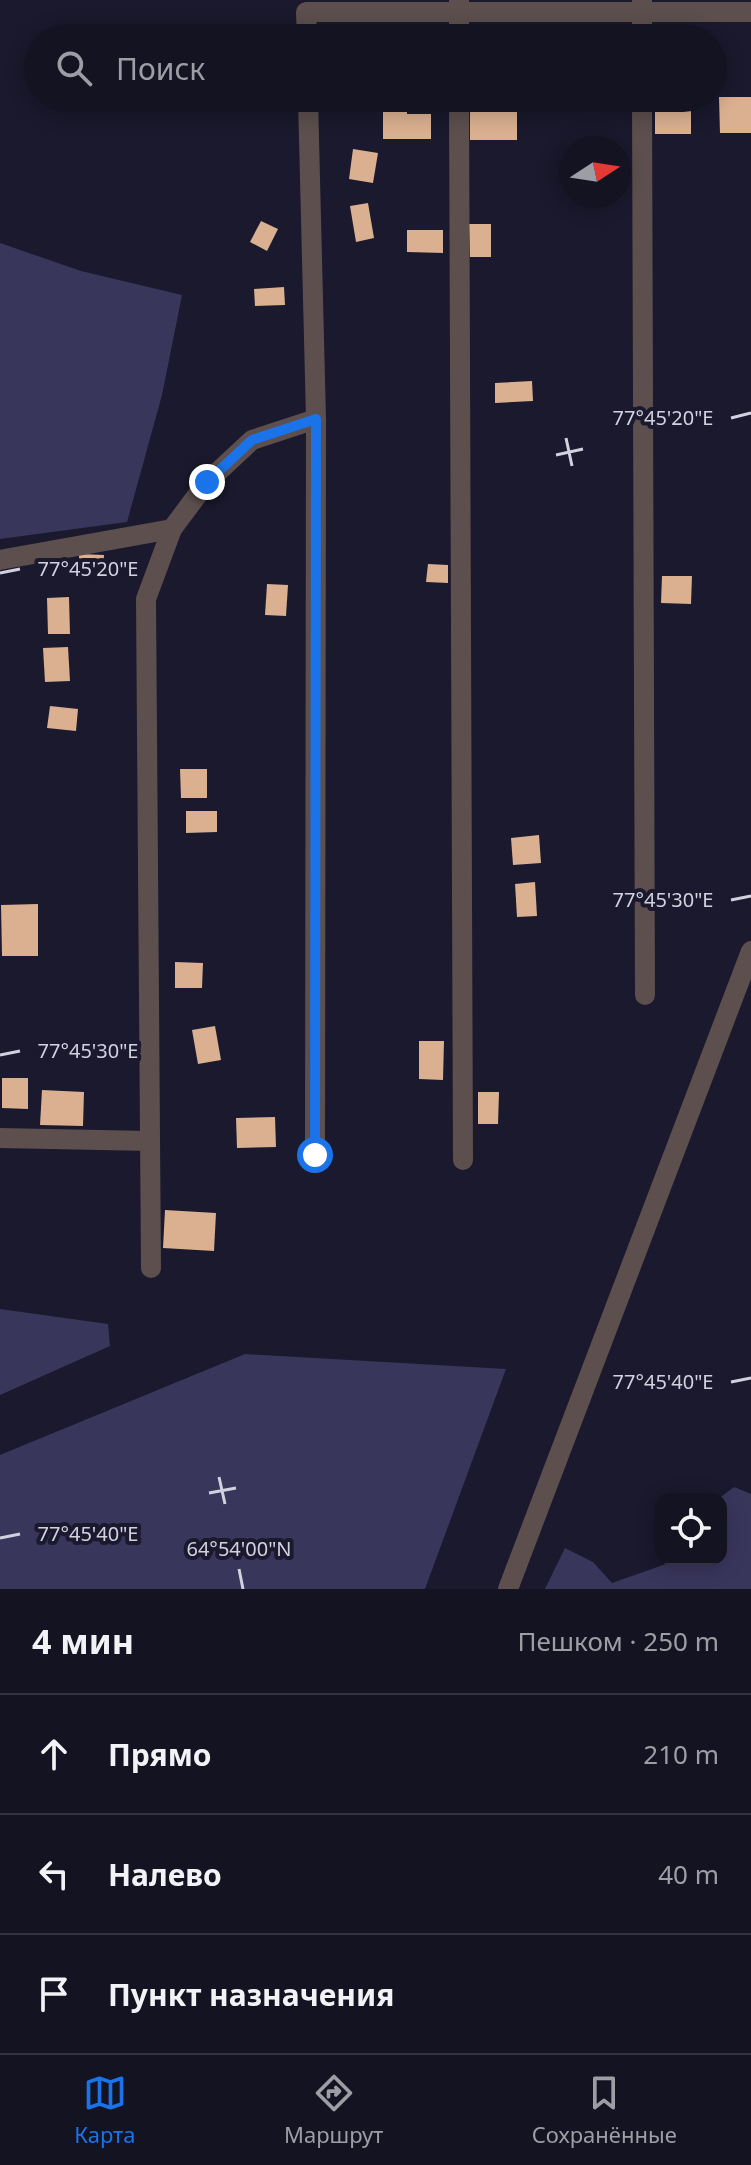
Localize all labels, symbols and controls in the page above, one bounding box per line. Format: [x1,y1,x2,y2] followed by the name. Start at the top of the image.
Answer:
[24,24,727,112] search box
[52,46,96,90] icon: search
[116,48,205,89] text: Поиск
[559,136,631,208] north arrow
[613,404,713,431] text: 77°45'20"E
[189,464,225,500] route end
[38,555,138,582] text: 77°45'20"E
[613,886,713,913] text: 77°45'30"E
[38,1037,138,1064] text: 77°45'30"E
[297,1137,333,1173] route start
[613,1368,713,1395] text: 77°45'40"E
[655,1493,727,1565] map controls
[655,1493,727,1565] button: locate
[38,1520,138,1547] text: 77°45'40"E
[186,1535,292,1562] text: 64°54'00"N
[32,1618,134,1664] text: 4 мин
[517,1623,719,1659] text: Пешком · 250 m
[32,1732,76,1776] icon: ahead
[108,1734,212,1775] text: Прямо
[643,1736,719,1772] text: 210 m
[32,1852,76,1896] icon: left
[108,1854,222,1895] text: Налево
[658,1856,719,1892] text: 40 m
[32,1972,76,2016] icon: arrive
[108,1974,394,2015] text: Пункт назначения
[74,2071,136,2149] tab: Карта
[284,2071,383,2149] tab: Маршрут
[532,2071,677,2149] tab: Сохранённые

